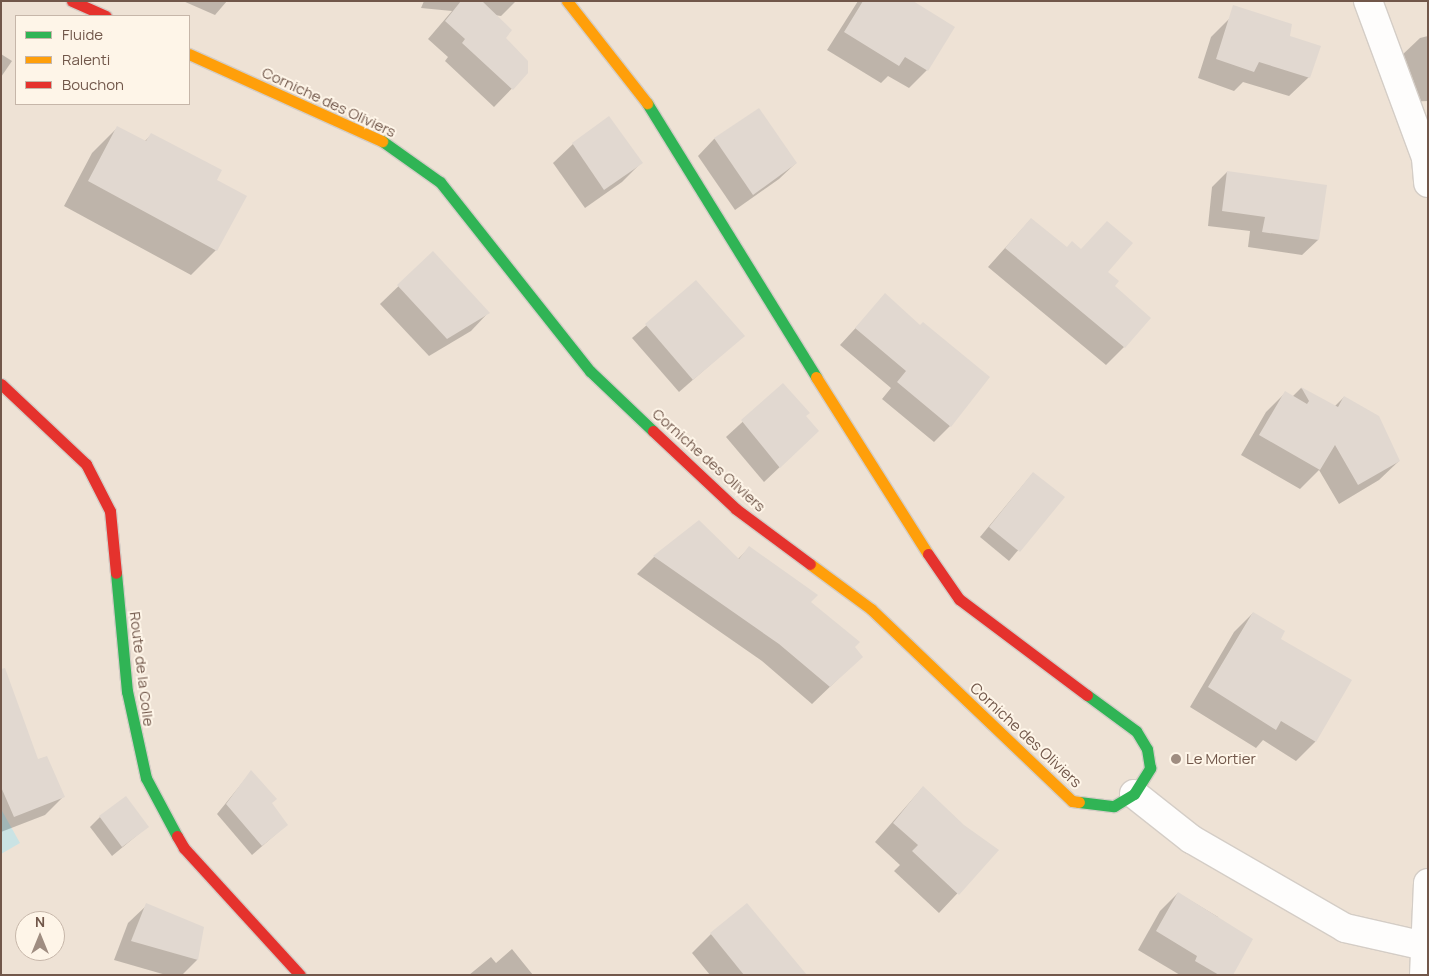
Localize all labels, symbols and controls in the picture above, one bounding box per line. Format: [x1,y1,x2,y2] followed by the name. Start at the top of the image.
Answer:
[15,15,190,105] legend
[62,24,103,45] text: Fluide
[62,49,110,70] text: Ralenti
[259,63,399,141] street label: Corniche des Oliviers
[62,74,124,95] text: Bouchon
[649,405,769,515] street label: Corniche des Oliviers
[126,611,158,727] street label: Route de la Colle
[967,679,1085,791] street label: Corniche des Oliviers
[1186,750,1256,768] place label: Le Mortier
[1170,753,1182,765] marker: Le Mortier
[15,911,65,961] north arrow
[35,912,45,931] text: N

